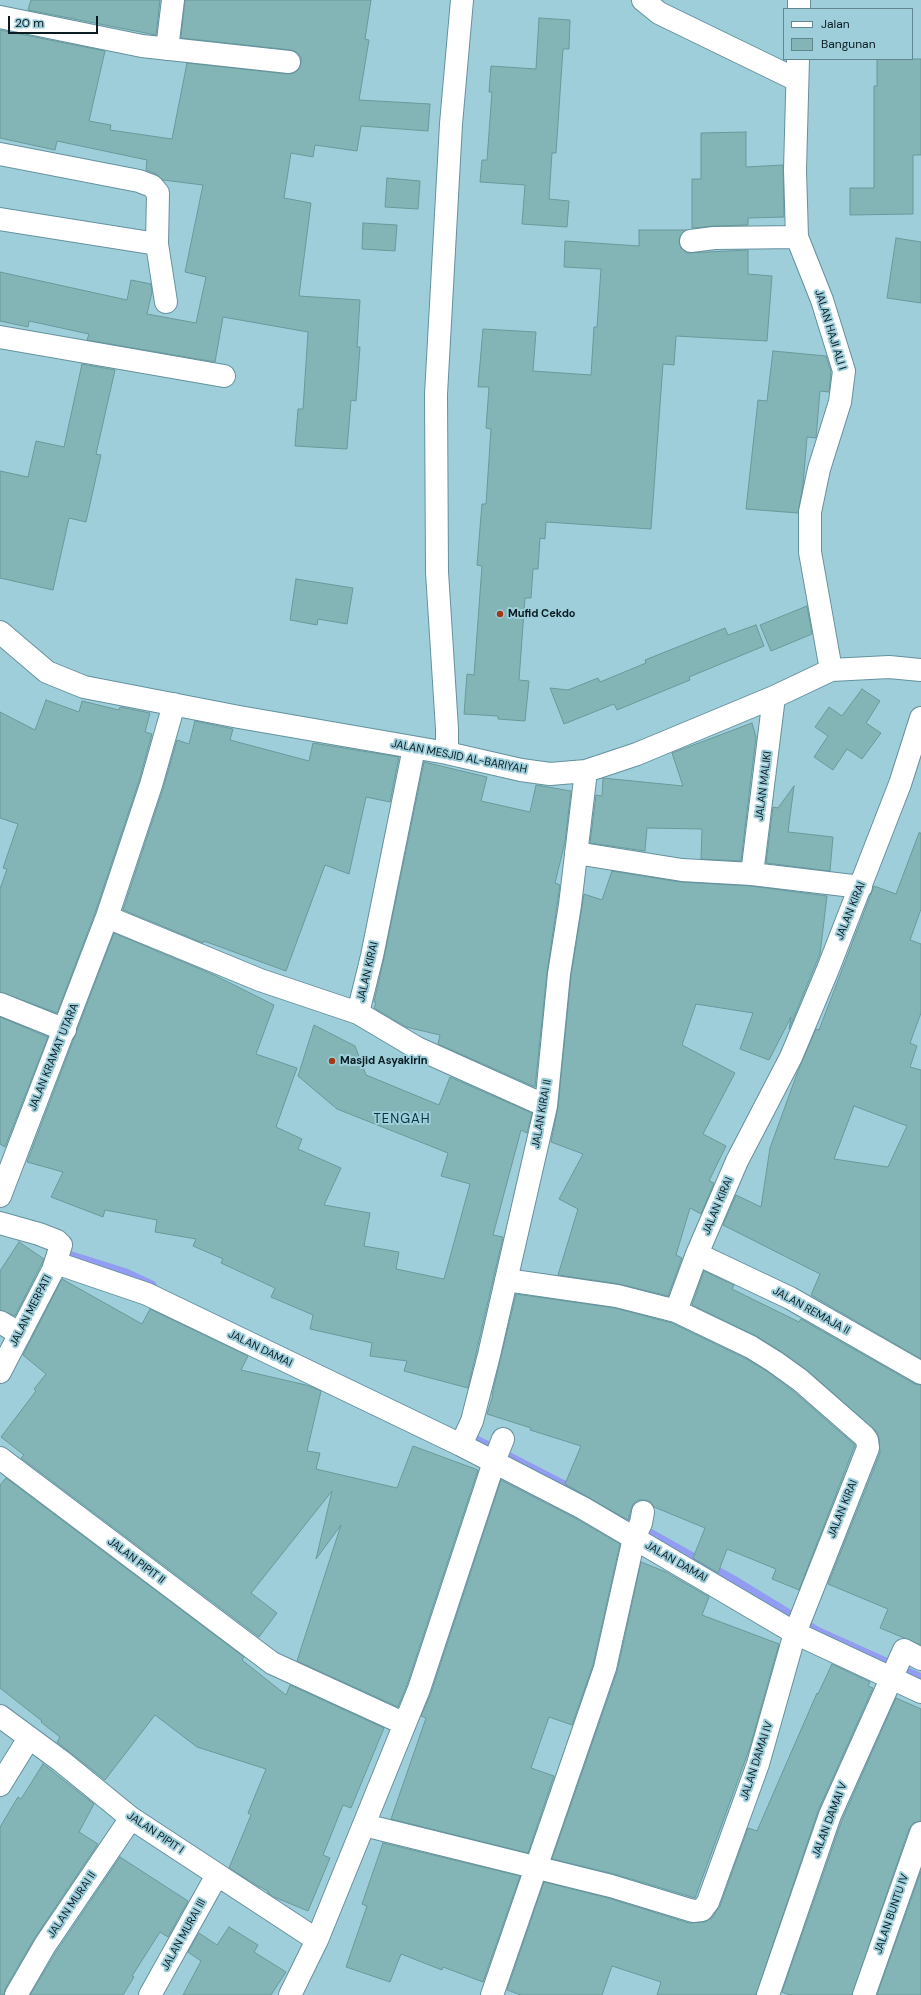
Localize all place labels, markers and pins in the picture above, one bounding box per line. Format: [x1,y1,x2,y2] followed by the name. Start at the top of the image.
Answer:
[508,607,576,621] place label: Mufid Cekdo
[495,609,505,619] marker: Mufid Cekdo
[340,1054,428,1068] place label: Masjid Asyakirin
[327,1056,337,1066] marker: Masjid Asyakirin

